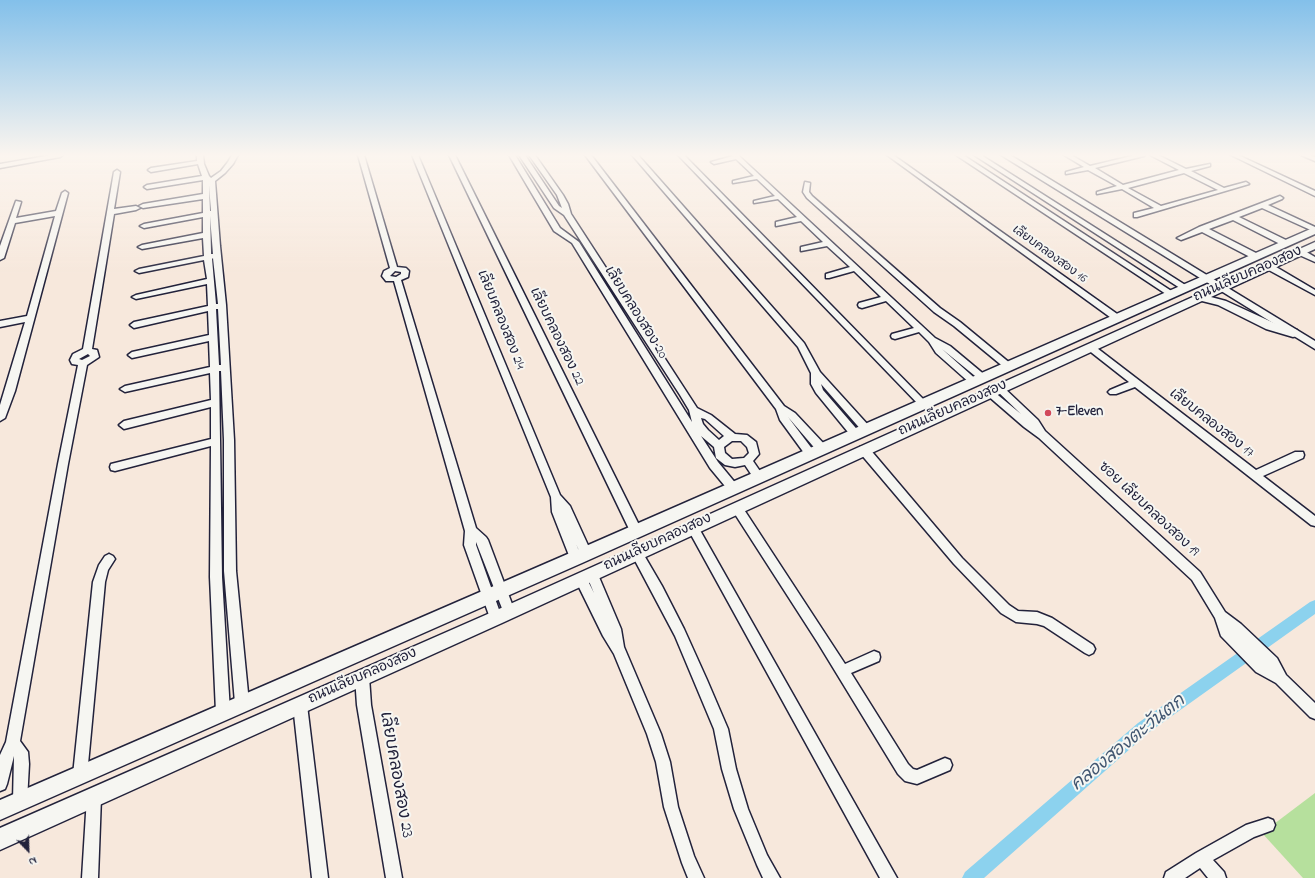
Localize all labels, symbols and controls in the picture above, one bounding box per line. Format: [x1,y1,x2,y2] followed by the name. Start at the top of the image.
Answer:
[1009,223,1089,287] street label: เลียบคลองสอง 16
[1191,244,1305,306] street label: ถนนเลียบคลองสอง
[600,264,670,362] street label: เลียบคลองสอง 20
[472,268,528,372] street label: เลียบคลองสอง 24
[525,285,587,389] street label: เลียบคลองสอง 22
[896,378,1010,440] street label: ถนนเลียบคลองสอง
[1165,386,1257,462] street label: เลียบคลองสอง 17
[1056,405,1103,421] place label: 7-Eleven
[1043,408,1053,418] marker: 7-Eleven
[1094,459,1202,561] street label: ซอย เลียบคลองสอง 19
[601,511,715,575] street label: ถนนเลียบคลองสอง
[306,646,420,708] street label: ถนนเลียบคลองสอง
[1068,691,1190,797] water label: คลองสองตะวันตก
[374,710,416,840] street label: เลียบคลองสอง 23
[8,830,48,870] north arrow
[26,852,39,870] text: N

